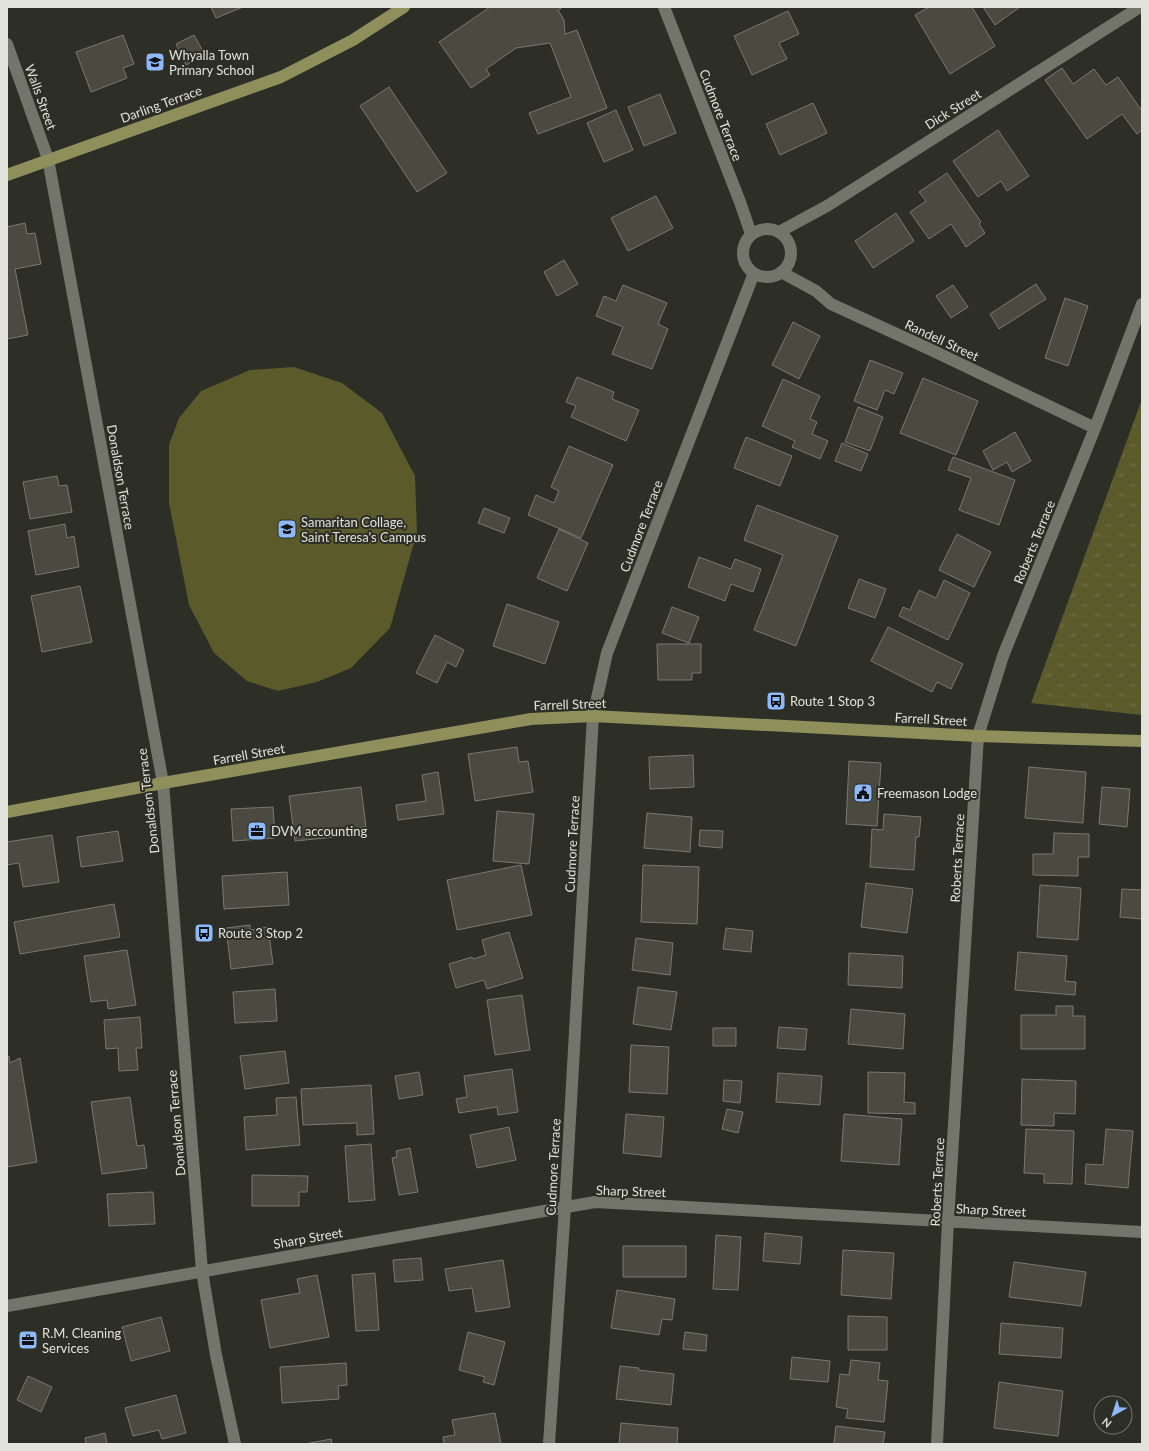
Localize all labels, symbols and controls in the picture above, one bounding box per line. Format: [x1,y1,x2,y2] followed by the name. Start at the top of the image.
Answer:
[169,47,254,78] place label: Whyalla Town Primary School
[144,51,166,73] school or university icon: Whyalla Town Primary School
[22,62,60,132] street label: Walls Street
[696,67,746,163] street label: Cudmore Terrace
[118,82,204,126] street label: Darling Terrace
[922,85,984,133] street label: Dick Street
[903,316,982,364] street label: Randell Street
[104,423,138,531] street label: Donaldson Terrace
[616,478,666,574] street label: Cudmore Terrace
[1010,498,1058,586] street label: Roberts Terrace
[301,514,426,545] place label: Samaritan Collage, Saint Teresa's Campus
[276,518,298,540] school or university icon: Samaritan Collage, Saint Teresa's Campus
[765,690,787,712] bus stop icon: Route 1 Stop 3
[790,693,875,709] place label: Route 1 Stop 3
[533,695,607,713] street label: Farrell Street
[894,709,968,729] street label: Farrell Street
[212,740,286,768] street label: Farrell Street
[134,747,162,855] street label: Donaldson Terrace
[852,782,874,804] public building icon: Freemason Lodge
[877,785,977,801] place label: Freemason Lodge
[561,795,583,893] street label: Cudmore Terrace
[947,813,967,903] street label: Roberts Terrace
[246,820,268,842] office icon: DVM accounting
[271,823,367,839] place label: DVM accounting
[193,922,215,944] bus stop icon: Route 3 Stop 2
[218,925,303,941] place label: Route 3 Stop 2
[163,1069,189,1177] street label: Donaldson Terrace
[542,1118,564,1216] street label: Cudmore Terrace
[927,1137,947,1227] street label: Roberts Terrace
[596,1182,667,1200] street label: Sharp Street
[956,1200,1027,1220] street label: Sharp Street
[272,1224,344,1252] street label: Sharp Street
[42,1325,121,1356] place label: R.M. Cleaning Services
[17,1329,39,1351] office icon: R.M. Cleaning Services
[1093,1395,1133,1435] north arrow
[1099,1415,1114,1431] text: N

